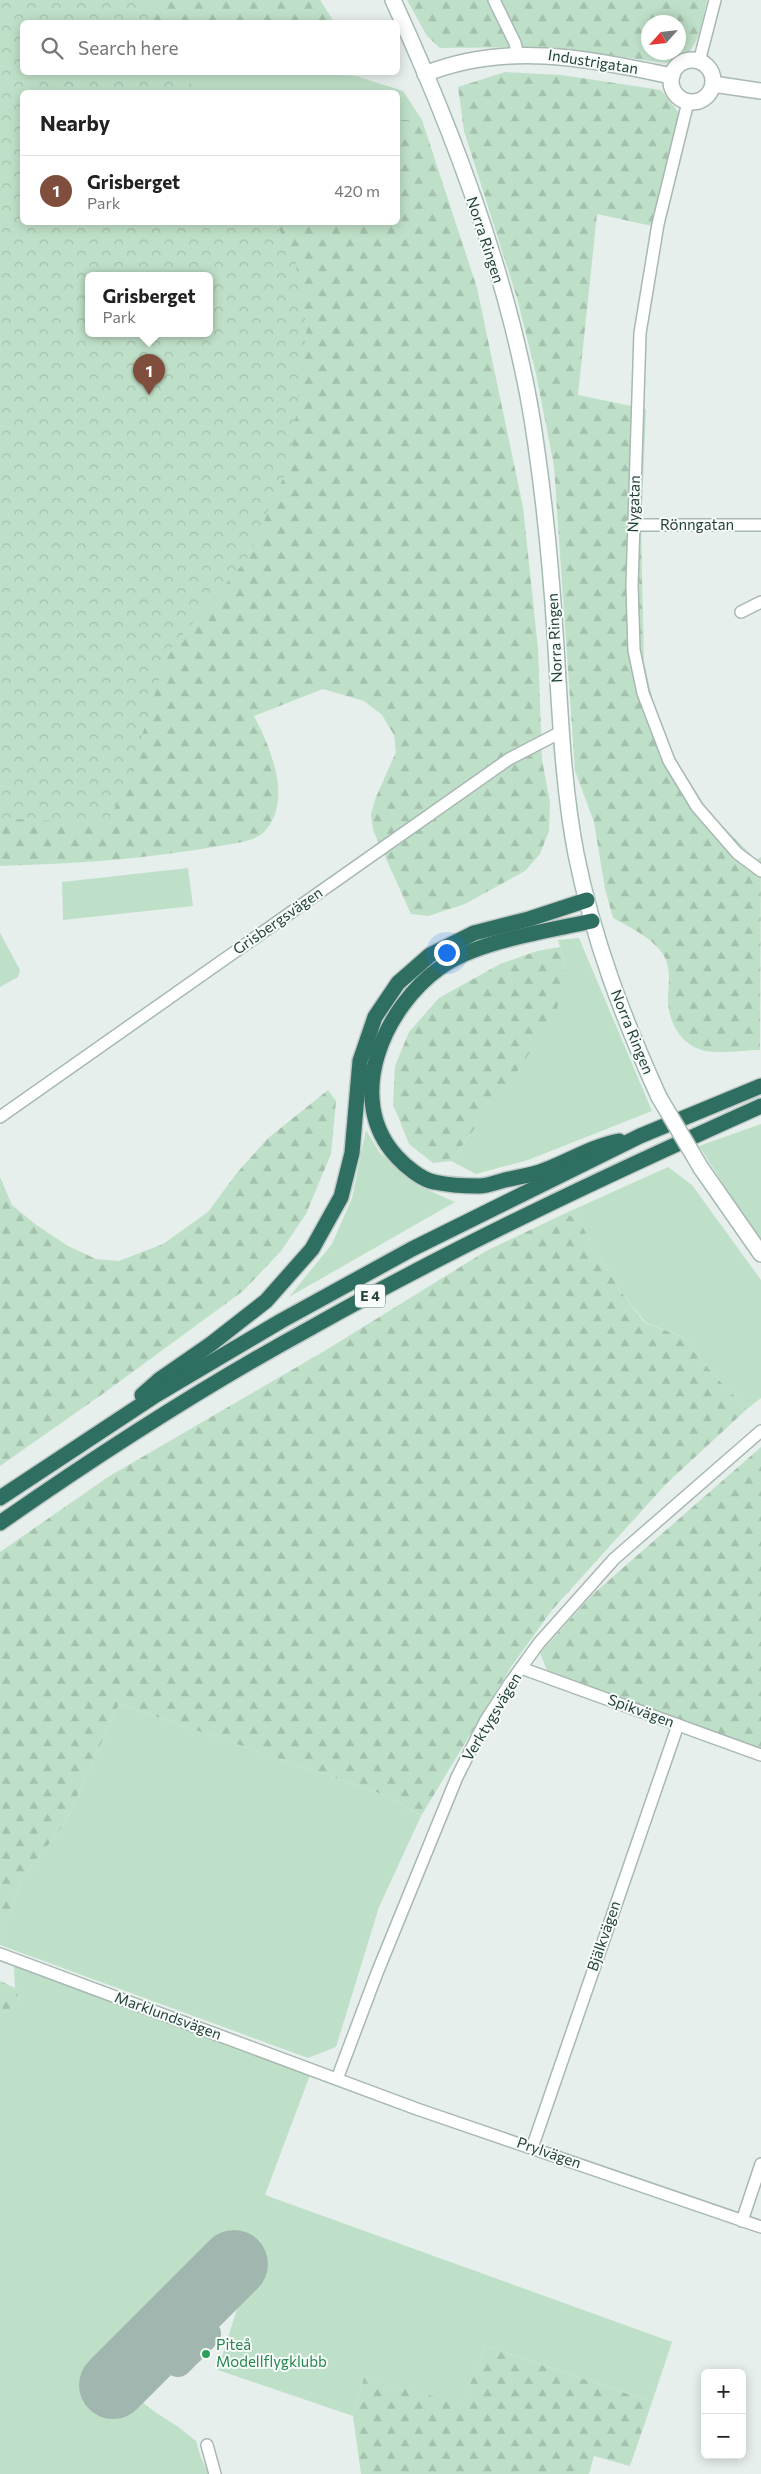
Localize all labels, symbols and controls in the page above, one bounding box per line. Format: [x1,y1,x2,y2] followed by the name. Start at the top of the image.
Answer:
[641,15,686,60] north arrow
[20,20,400,75] search box
[38,34,66,62] icon: search
[78,36,178,59] text: Search here
[547,45,640,77] street label: Industrigatan
[40,110,110,135] text: Nearby
[87,170,180,193] text: Grisberget
[52,181,60,200] text: 1
[334,181,380,200] text: 420 m
[87,193,120,212] text: Park
[464,194,508,285] street label: Norra Ringen
[85,272,213,337] popup
[102,284,196,307] text: Grisberget
[102,307,136,326] text: Park
[133,354,165,395] pin: 1
[623,475,643,533] street label: Nygatan
[660,515,734,533] street label: Rönngatan
[543,593,565,683] street label: Norra Ringen
[229,883,326,958] street label: Grisbergsvägen
[434,940,460,966] your location
[608,987,658,1077] street label: Norra Ringen
[355,1284,385,1308] road number: E 4
[458,1669,525,1764] street label: Verktygsvägen
[606,1690,677,1730] street label: Spikvägen
[583,1898,623,1973] street label: Bjälkvägen
[113,1987,224,2043] street label: Marklundsvägen
[515,2133,584,2171] street label: Prylvägen
[216,2335,327,2370] place label: Piteå Modellflygklubb
[200,2348,212,2360] marker: Piteå Modellflygklubb
[701,2369,746,2459] map controls
[701,2369,746,2414] button: +
[701,2414,746,2459] button: −

